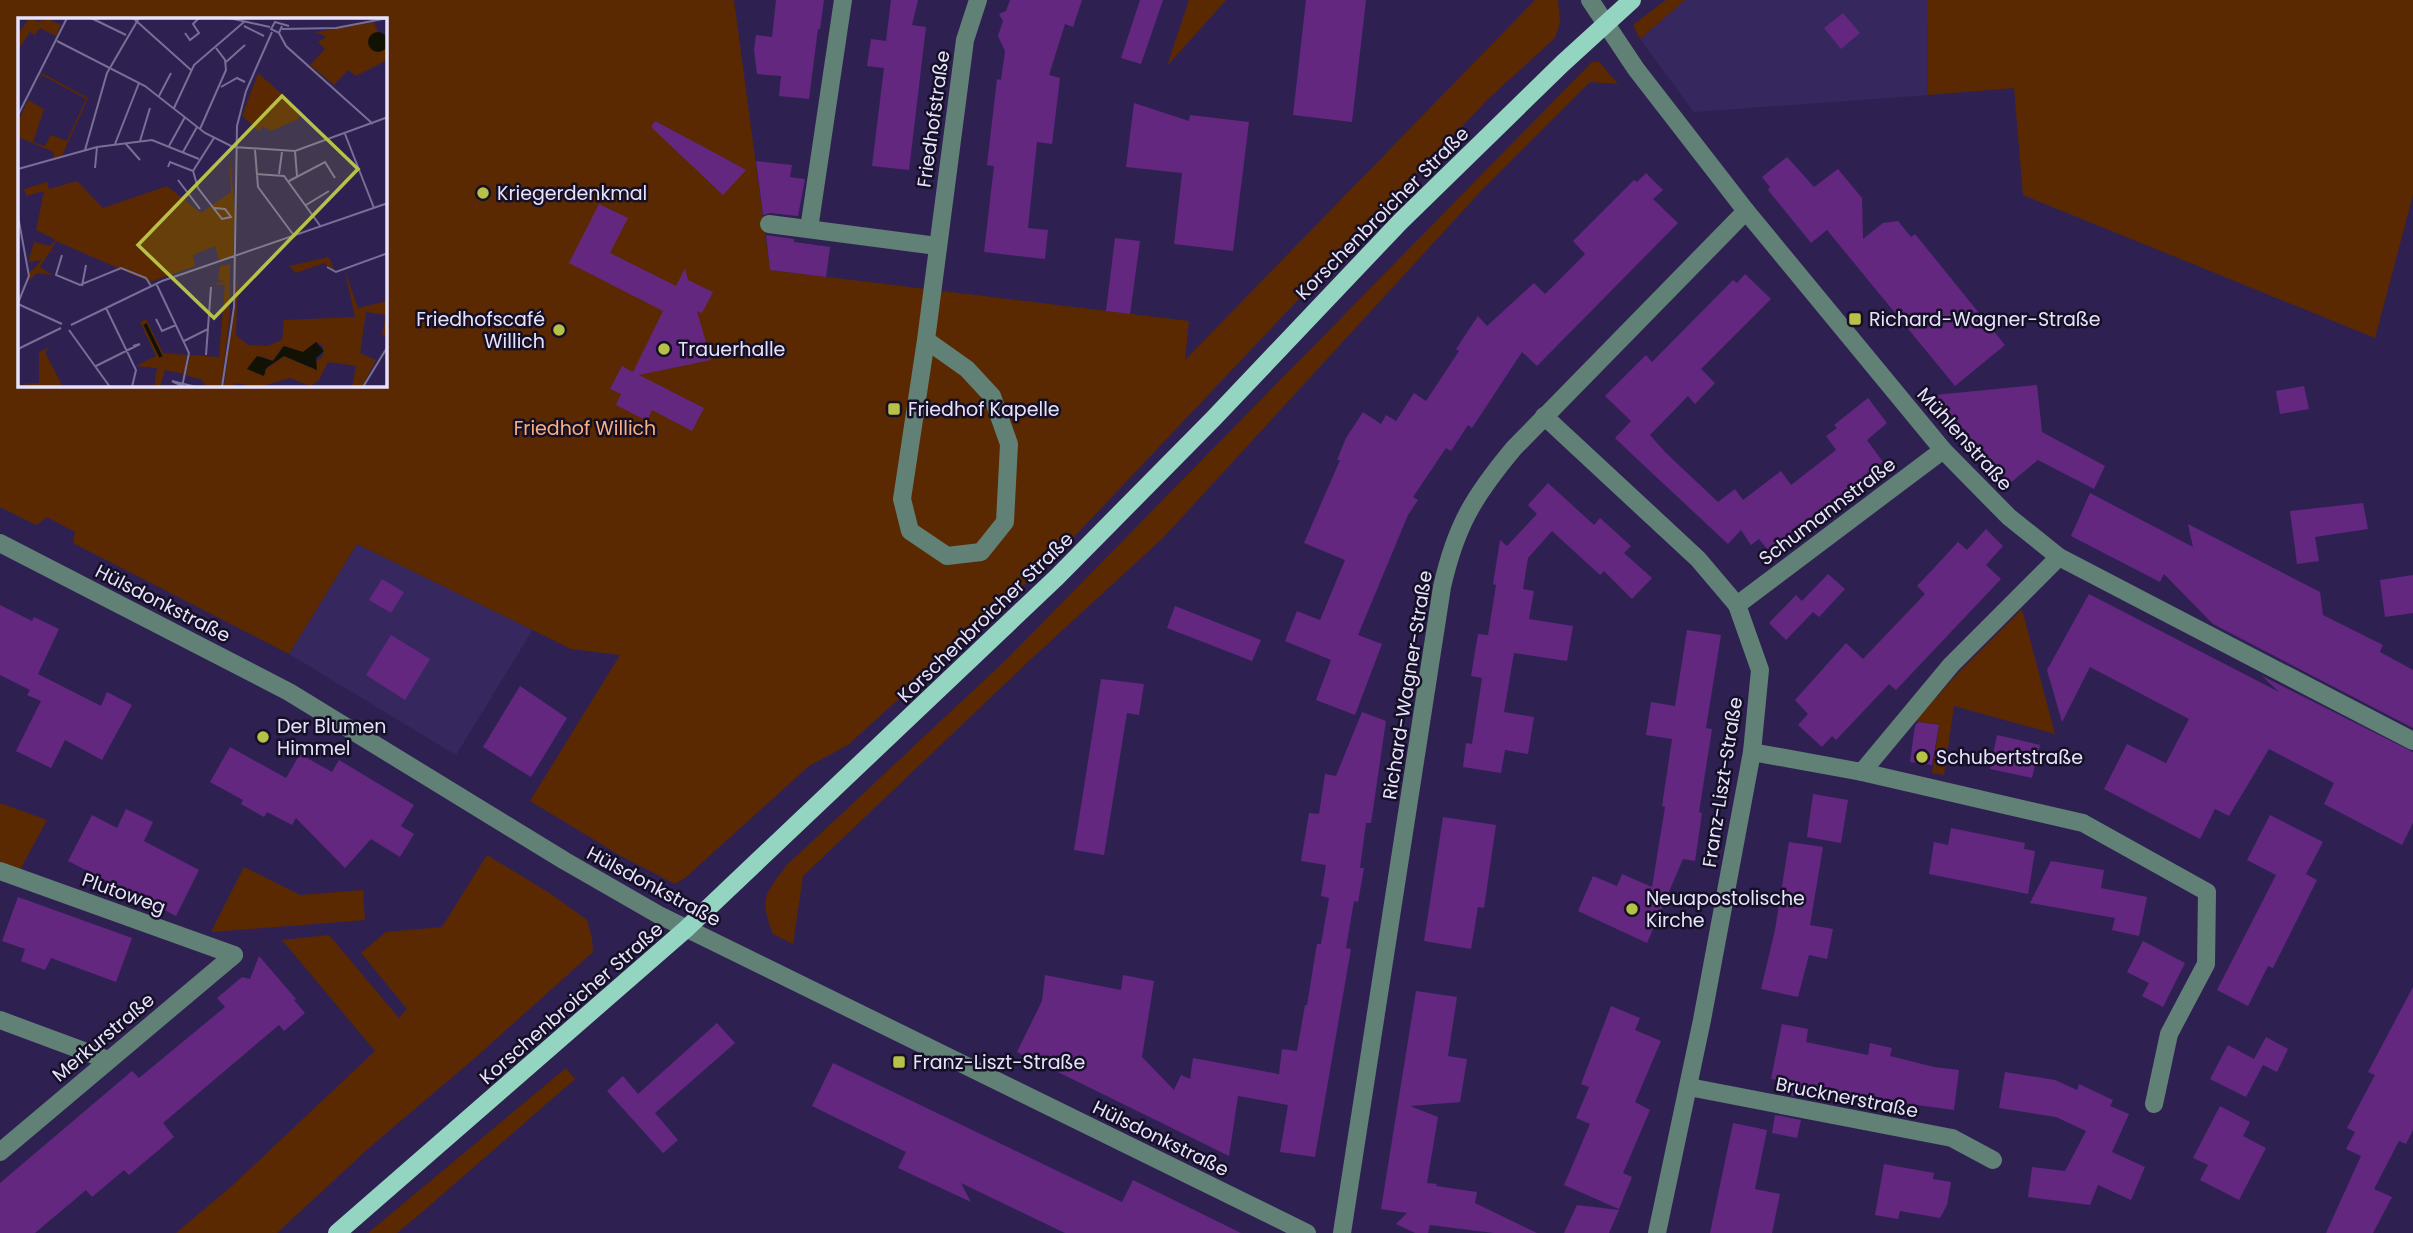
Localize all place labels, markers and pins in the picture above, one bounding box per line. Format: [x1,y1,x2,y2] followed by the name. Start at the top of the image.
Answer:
[497,180,647,207] place label: Kriegerdenkmal
[475,185,491,201] marker: Kriegerdenkmal
[416,306,545,355] place label: Friedhofscafé Willich
[1869,306,2101,333] place label: Richard-Wagner-Straße
[1847,311,1863,327] marker: Richard-Wagner-Straße
[551,322,567,338] marker: Friedhofscafé Willich
[678,336,785,363] place label: Trauerhalle
[656,341,672,357] marker: Trauerhalle
[908,396,1060,423] place label: Friedhof Kapelle
[886,401,902,417] marker: Friedhof Kapelle
[277,713,386,762] place label: Der Blumen Himmel
[255,729,271,745] marker: Der Blumen Himmel
[1936,744,2083,771] place label: Schubertstraße
[1914,749,1930,765] marker: Schubertstraße
[1646,885,1805,934] place label: Neuapostolische Kirche
[1624,901,1640,917] marker: Neuapostolische Kirche
[913,1049,1085,1076] place label: Franz-Liszt-Straße
[891,1054,907,1070] marker: Franz-Liszt-Straße

